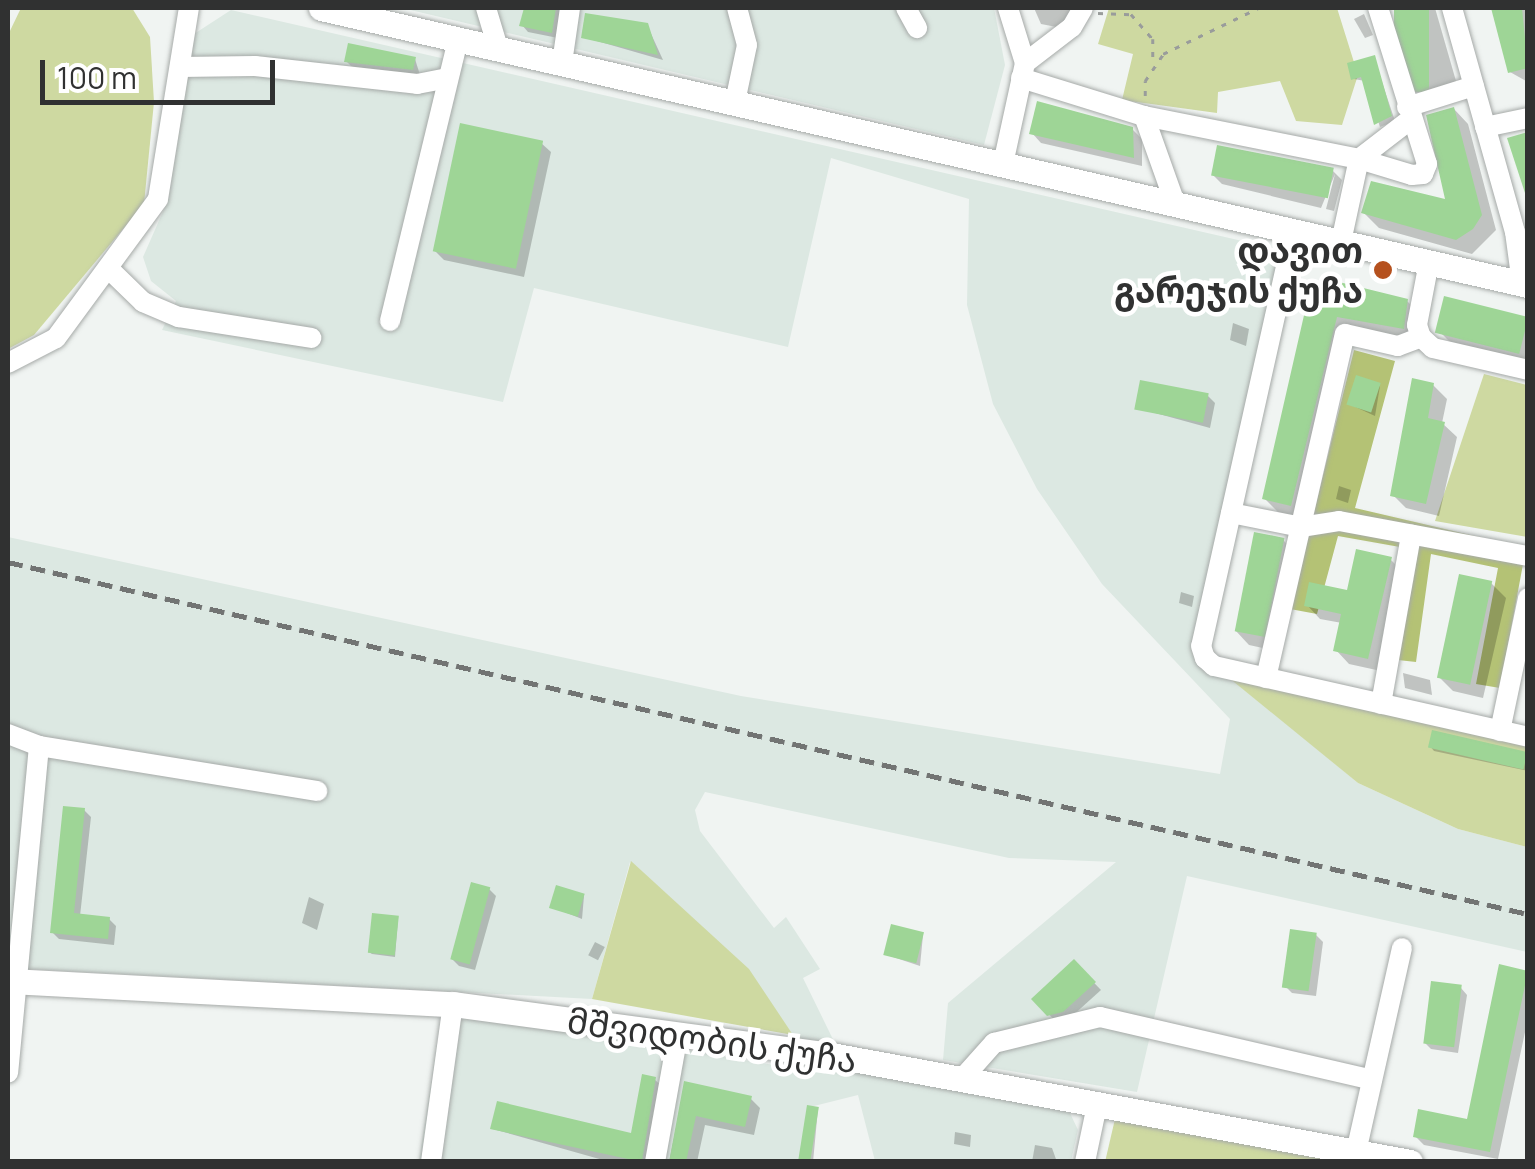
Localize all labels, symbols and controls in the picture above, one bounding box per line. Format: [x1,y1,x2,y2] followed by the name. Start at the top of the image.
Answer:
[45,40,280,102] scale bar
[57,57,137,98] text: 100 m
[1114,229,1363,311] place label: დავით გარეჯის ქუჩა
[1372,259,1394,281] marker: დავით გარეჯის ქუჩა
[565,999,859,1081] street label: მშვიდობის ქუჩა

